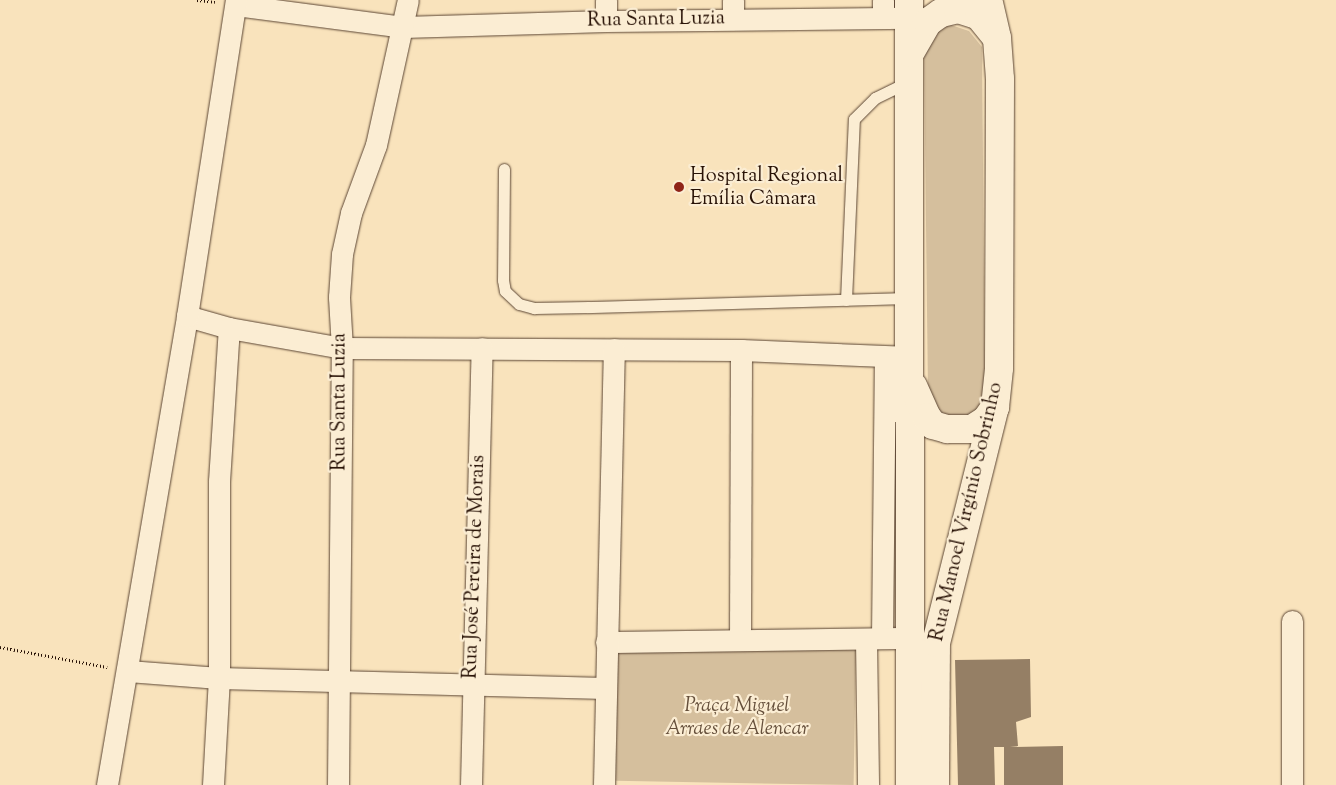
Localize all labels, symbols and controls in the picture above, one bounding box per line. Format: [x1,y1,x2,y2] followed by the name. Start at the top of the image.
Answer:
[587,7,725,33] street label: Rua Santa Luzia
[690,164,843,211] place label: Hospital Regional Emília Câmara
[672,180,686,194] marker: Hospital Regional Emília Câmara
[328,333,352,471] street label: Rua Santa Luzia
[925,380,1009,644] street label: Rua Manoel Virgínio Sobrinho
[459,455,491,679] street label: Rua José Pereira de Morais
[665,694,809,741] park label: Praça Miguel Arraes de Alencar

